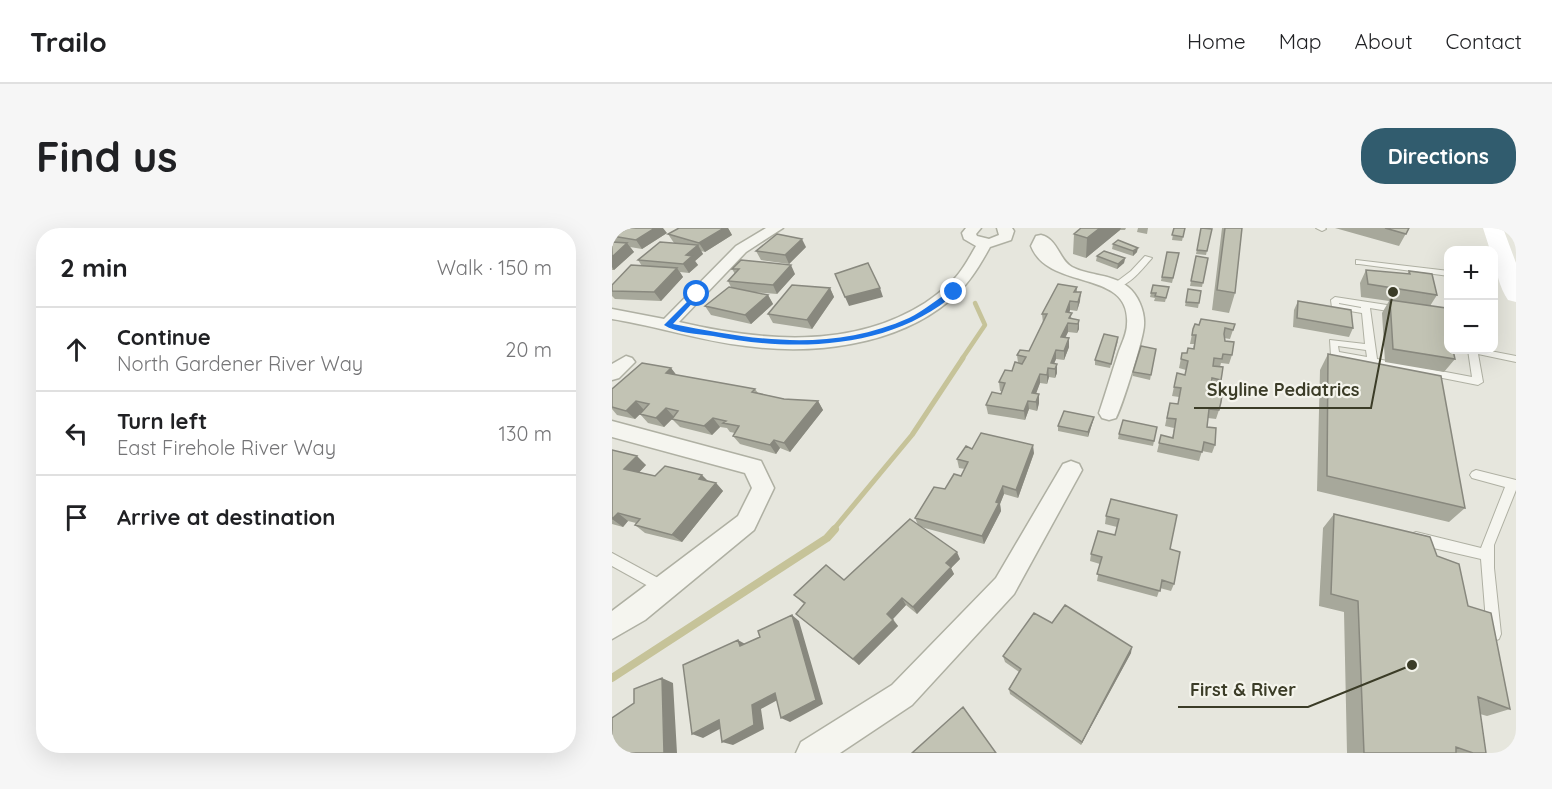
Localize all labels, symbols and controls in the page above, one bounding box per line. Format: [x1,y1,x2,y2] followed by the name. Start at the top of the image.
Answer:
[30,24,107,59] text: Trailo
[1187,28,1246,54] text: Home
[1279,28,1322,54] text: Map
[1355,28,1413,54] text: About
[1446,28,1522,54] text: Contact
[1361,128,1516,184] button: Directions
[36,130,178,183] text: Find us
[1444,246,1498,354] map controls
[1444,246,1498,300] button: +
[60,251,128,284] text: 2 min
[437,255,552,280] text: Walk · 150 m
[940,278,966,304] route end
[683,280,709,306] route start
[1444,300,1498,354] button: −
[117,323,211,351] text: Continue
[60,333,93,366] icon: ahead
[505,337,552,362] text: 20 m
[117,351,363,376] text: North Gardener River Way
[1194,372,1371,408] callout: Skyline Pediatrics
[1207,378,1360,401] text: Skyline Pediatrics
[117,407,207,435] text: Turn left
[60,417,93,450] icon: left
[499,421,552,446] text: 130 m
[117,435,336,460] text: East Firehole River Way
[60,501,93,534] icon: arrive
[117,503,335,531] text: Arrive at destination
[1178,671,1308,707] callout: First & River
[1190,678,1296,701] text: First & River

